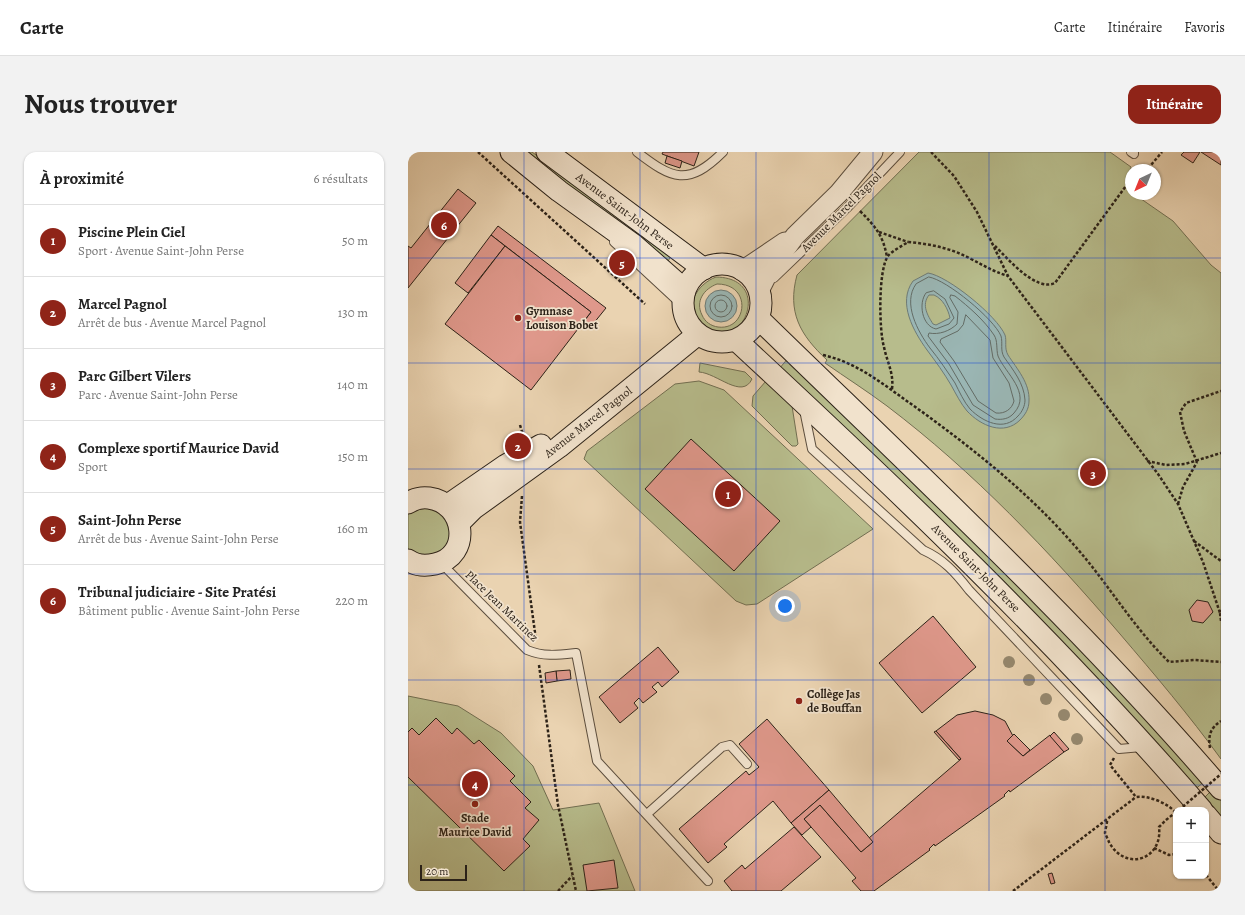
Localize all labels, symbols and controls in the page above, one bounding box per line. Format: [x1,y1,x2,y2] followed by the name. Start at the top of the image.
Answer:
[20,15,64,41] text: Carte
[1054,18,1085,37] text: Carte
[1107,18,1162,37] text: Itinéraire
[1184,18,1225,37] text: Favoris
[24,85,177,123] text: Nous trouver
[1128,85,1221,124] button: Itinéraire
[1125,164,1161,200] north arrow
[40,167,124,190] text: À proximité
[572,168,677,253] street label: Avenue Saint-John Perse
[797,168,885,256] street label: Avenue Marcel Pagnol
[313,170,368,187] text: 6 résultats
[431,210,457,240] pin: 6
[78,222,185,242] text: Piscine Plein Ciel
[51,232,55,249] text: 1
[342,232,368,249] text: 50 m
[78,242,244,259] text: Sport · Avenue Saint-John Perse
[609,248,635,278] pin: 5
[78,294,167,314] text: Marcel Pagnol
[526,303,598,333] place label: Gymnase Louison Bobet
[50,304,56,321] text: 2
[338,304,368,321] text: 130 m
[513,313,523,323] marker: Gymnase Louison Bobet
[78,314,266,331] text: Arrêt de bus · Avenue Marcel Pagnol
[78,366,191,386] text: Parc Gilbert Vilers
[50,376,56,393] text: 3
[337,376,368,393] text: 140 m
[540,383,635,462] street label: Avenue Marcel Pagnol
[78,386,238,403] text: Parc · Avenue Saint-John Perse
[505,431,531,461] pin: 2
[78,438,279,458] text: Complexe sportif Maurice David
[50,448,56,465] text: 4
[338,448,368,465] text: 150 m
[78,458,108,475] text: Sport
[1080,458,1106,488] pin: 3
[715,479,741,509] pin: 1
[78,510,181,530] text: Saint-John Perse
[50,520,56,537] text: 5
[337,520,368,537] text: 160 m
[928,520,1024,616] street label: Avenue Saint-John Perse
[78,530,279,547] text: Arrêt de bus · Avenue Saint-John Perse
[462,567,542,645] street label: Place Jean Martinez
[78,582,276,602] text: Tribunal judiciaire - Site Pratési
[50,592,56,609] text: 6
[335,592,368,609] text: 220 m
[775,596,795,616] your location
[78,602,300,619] text: Bâtiment public · Avenue Saint-John Perse
[807,686,862,716] place label: Collège Jas de Bouffan
[794,696,804,706] marker: Collège Jas de Bouffan
[462,769,488,799] pin: 4
[470,799,480,809] marker: Stade Maurice David
[1173,807,1209,879] map controls
[1173,807,1209,843] button: +
[439,810,512,840] place label: Stade Maurice David
[1173,843,1209,879] button: −
[420,863,467,882] scale bar
[426,864,448,879] text: 20 m

